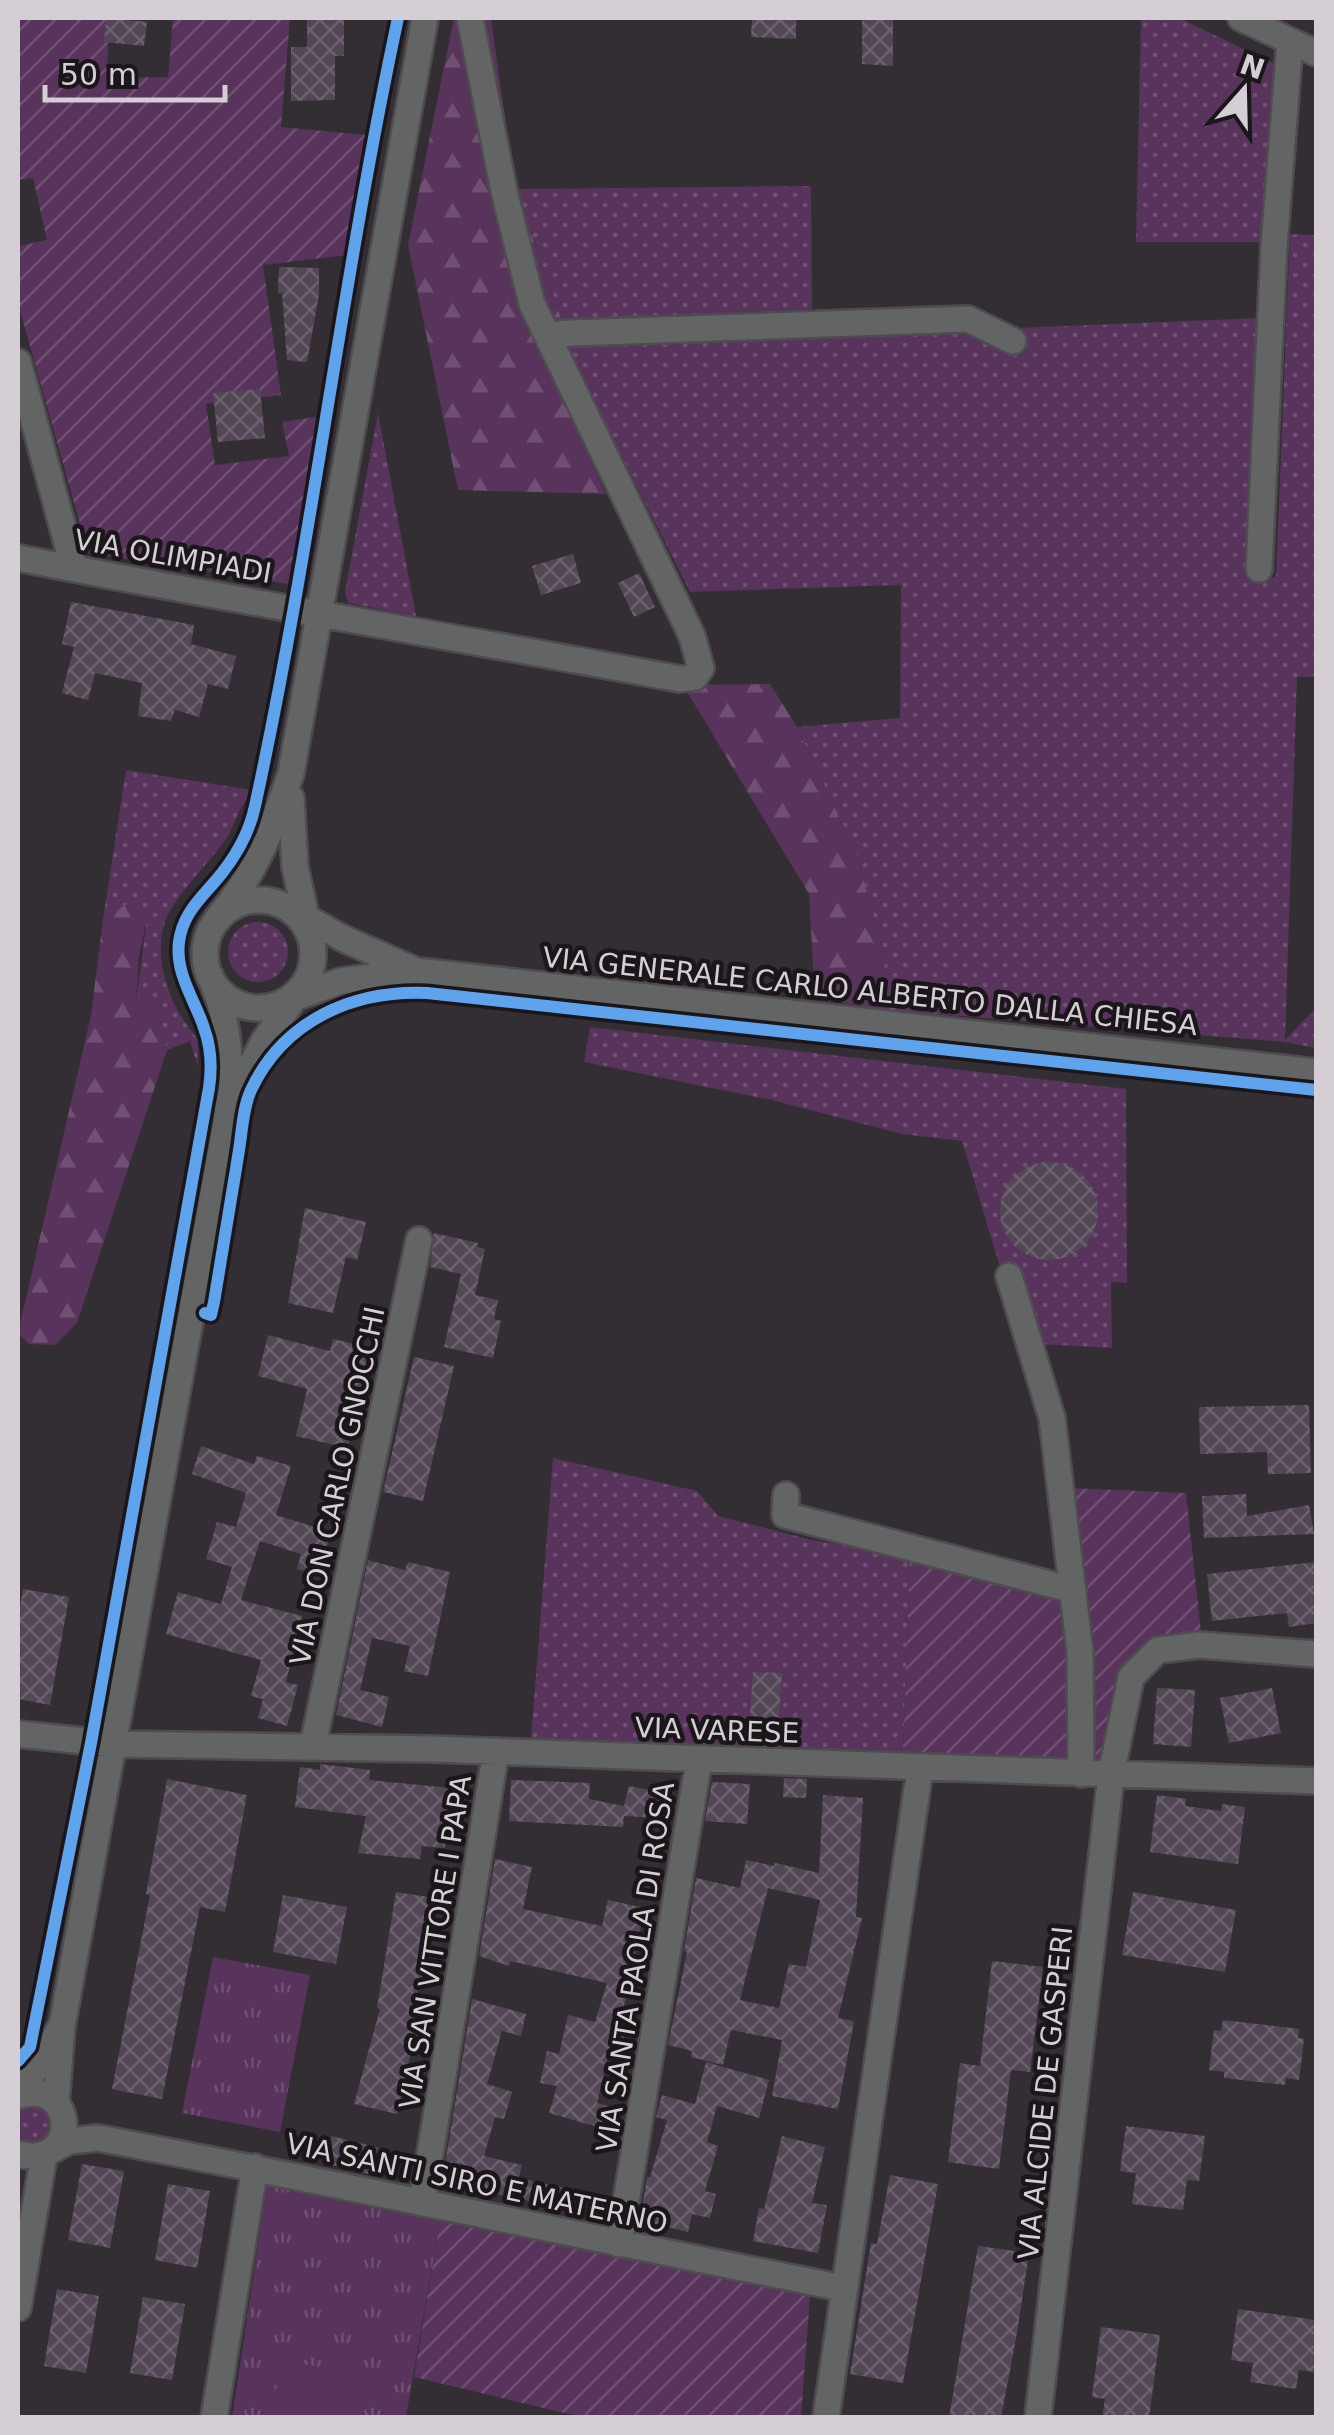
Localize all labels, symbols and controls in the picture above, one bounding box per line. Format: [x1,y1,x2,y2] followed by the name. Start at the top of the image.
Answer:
[45,40,225,102] scale bar
[1194,40,1294,140] north arrow
[1236,47,1269,86] text: N
[60,57,137,92] text: 50 m
[72,523,274,590] street label: VIA OLIMPIADI
[541,941,1199,1042] street label: VIA GENERALE CARLO ALBERTO DALLA CHIESA
[283,1304,392,1668] street label: VIA DON CARLO GNOCCHI
[634,1711,800,1750] street label: VIA VARESE
[393,1773,478,2111] street label: VIA SAN VITTORE I PAPA
[590,1779,681,2155] street label: VIA SANTA PAOLA DI ROSA
[1012,1925,1079,2261] street label: VIA ALCIDE DE GASPERI
[283,2127,671,2240] street label: VIA SANTI SIRO E MATERNO

